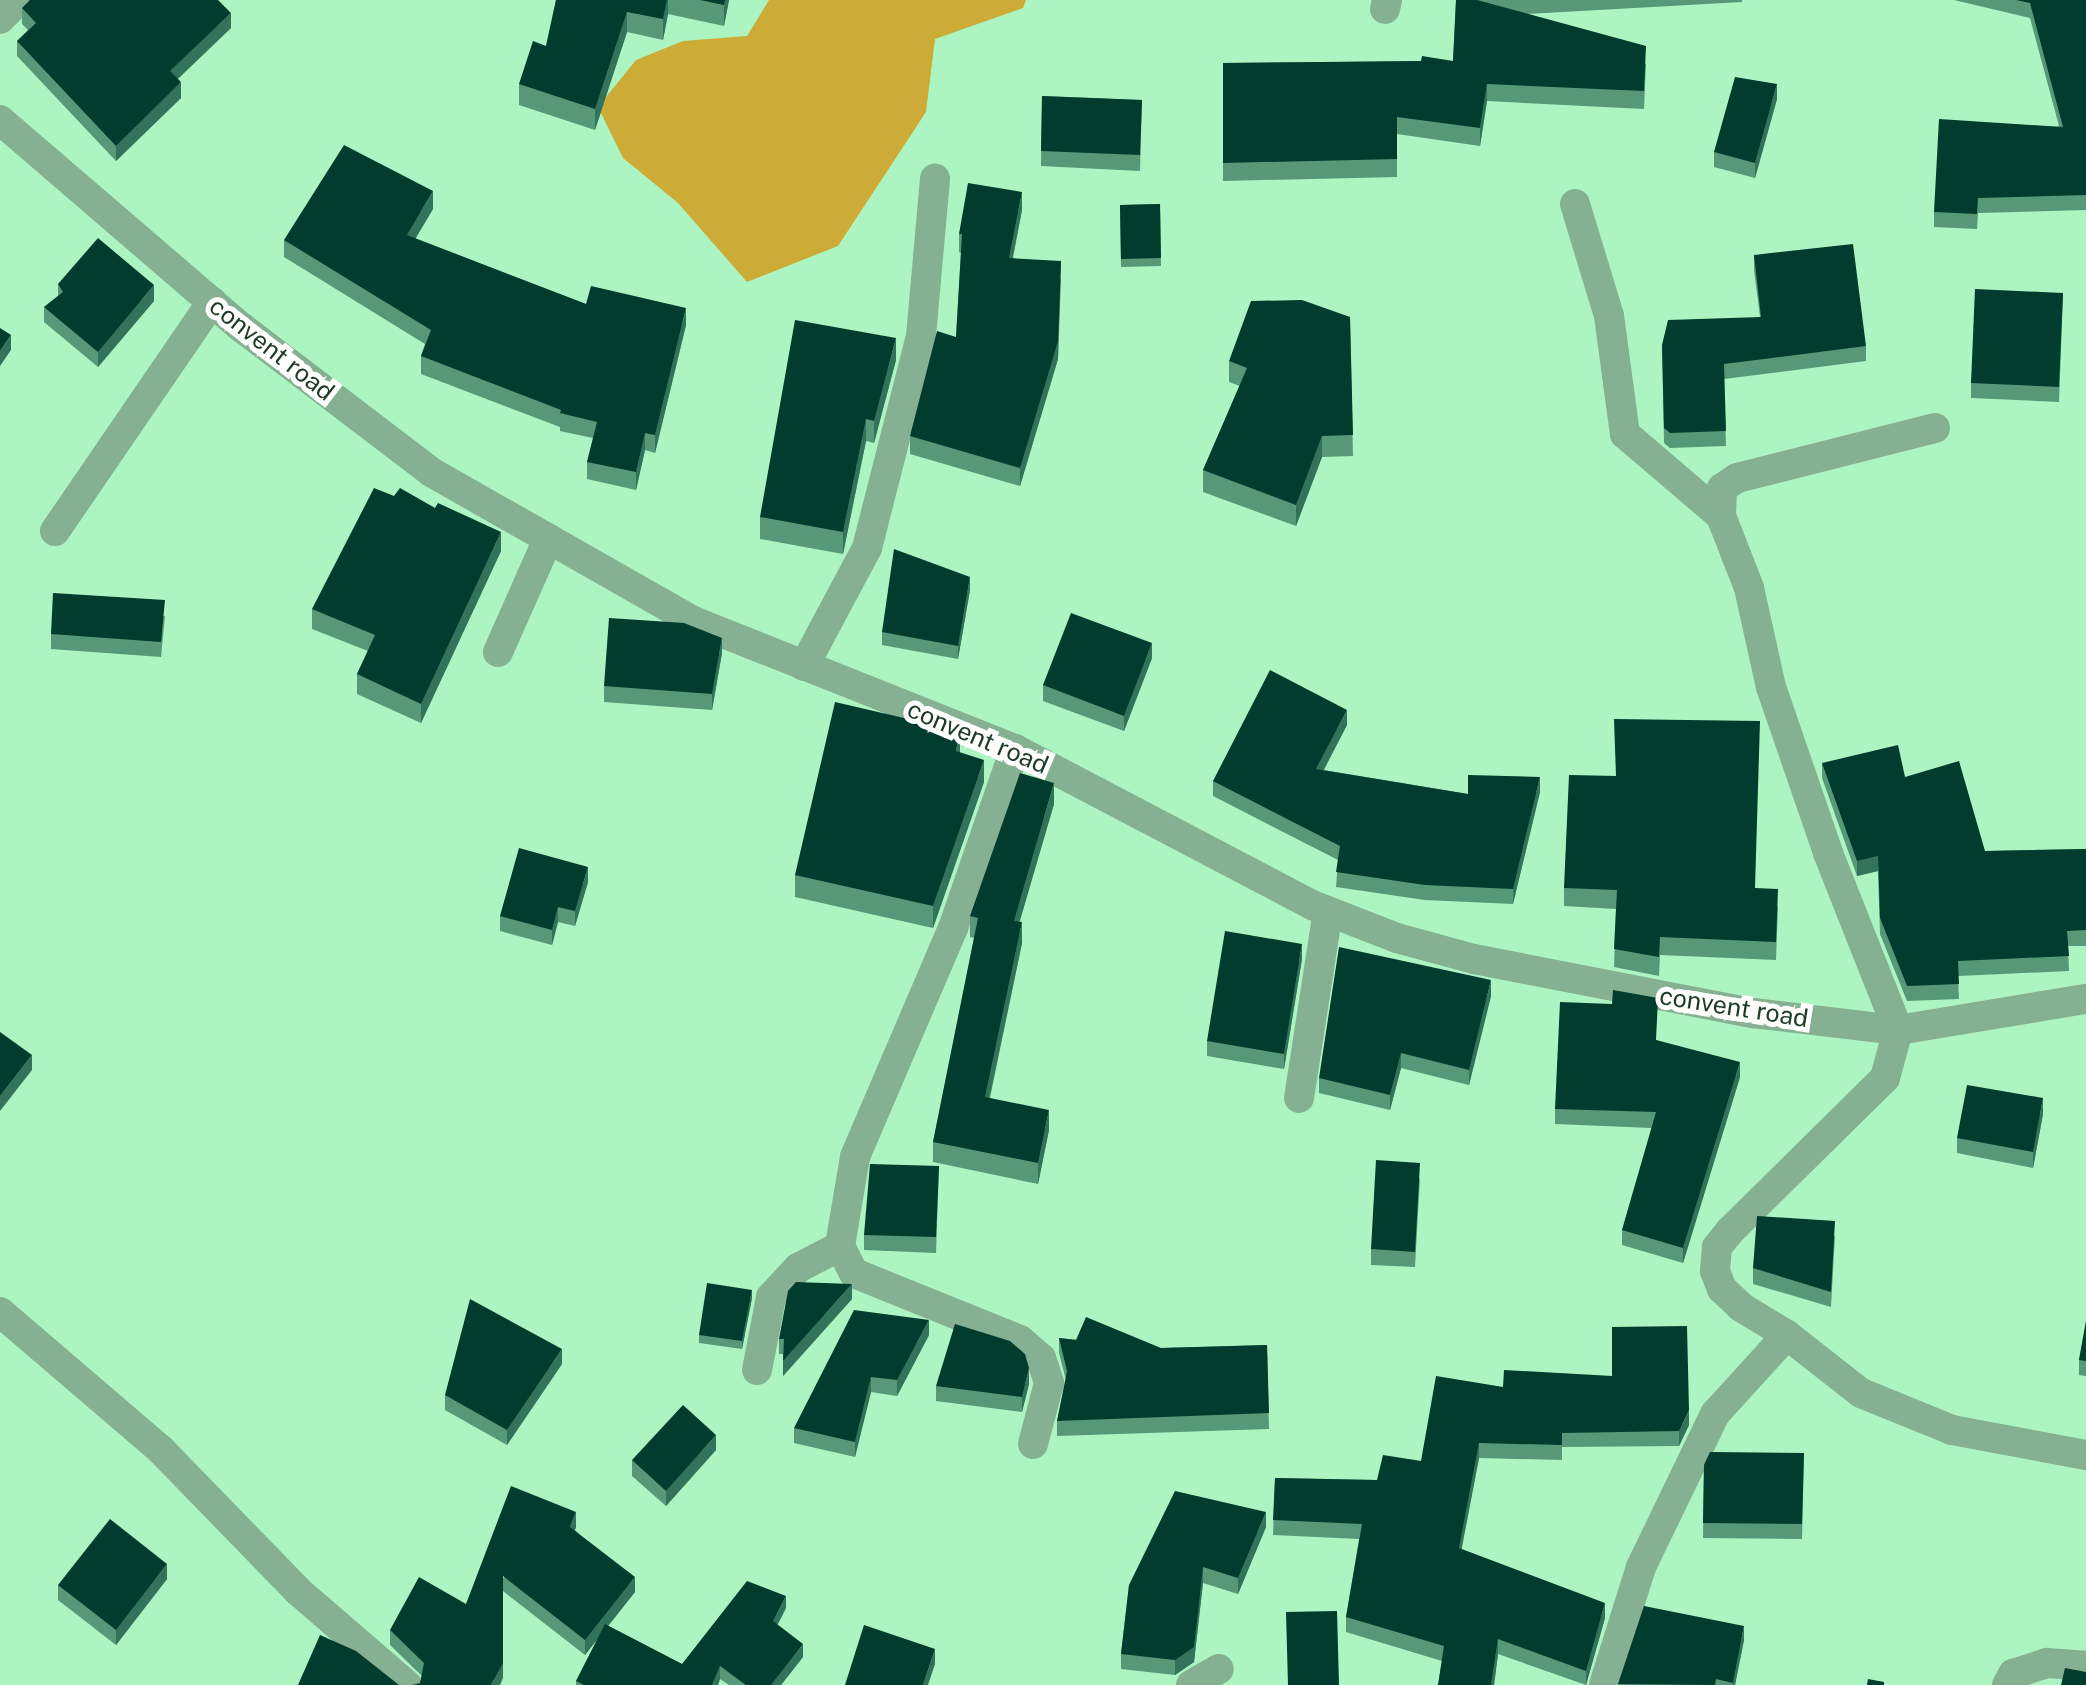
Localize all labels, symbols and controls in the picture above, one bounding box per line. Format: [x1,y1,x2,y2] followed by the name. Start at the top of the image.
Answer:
[204,291,340,407] street label: convent road
[903,694,1053,780] street label: convent road
[1658,980,1810,1034] street label: convent road

